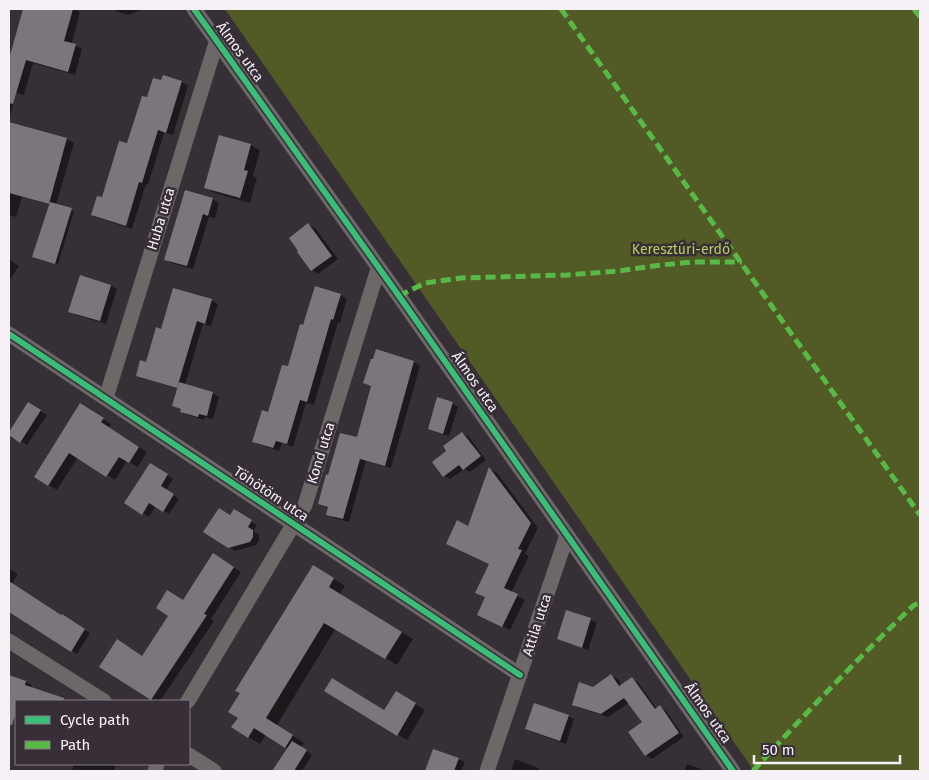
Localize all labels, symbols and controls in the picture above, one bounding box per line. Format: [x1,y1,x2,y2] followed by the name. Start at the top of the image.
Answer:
[213,18,268,85] street label: Álmos utca
[143,186,179,252] street label: Huba utca
[632,241,730,258] park label: Keresztúri-erdő
[448,348,503,415] street label: Álmos utca
[304,420,338,486] street label: Kond utca
[230,463,312,525] street label: Töhötöm utca
[519,592,555,658] street label: Attila utca
[681,679,736,746] street label: Álmos utca
[15,700,190,765] legend
[60,711,130,729] text: Cycle path
[754,732,900,764] scale bar
[60,736,90,754] text: Path
[762,741,795,759] text: 50 m

